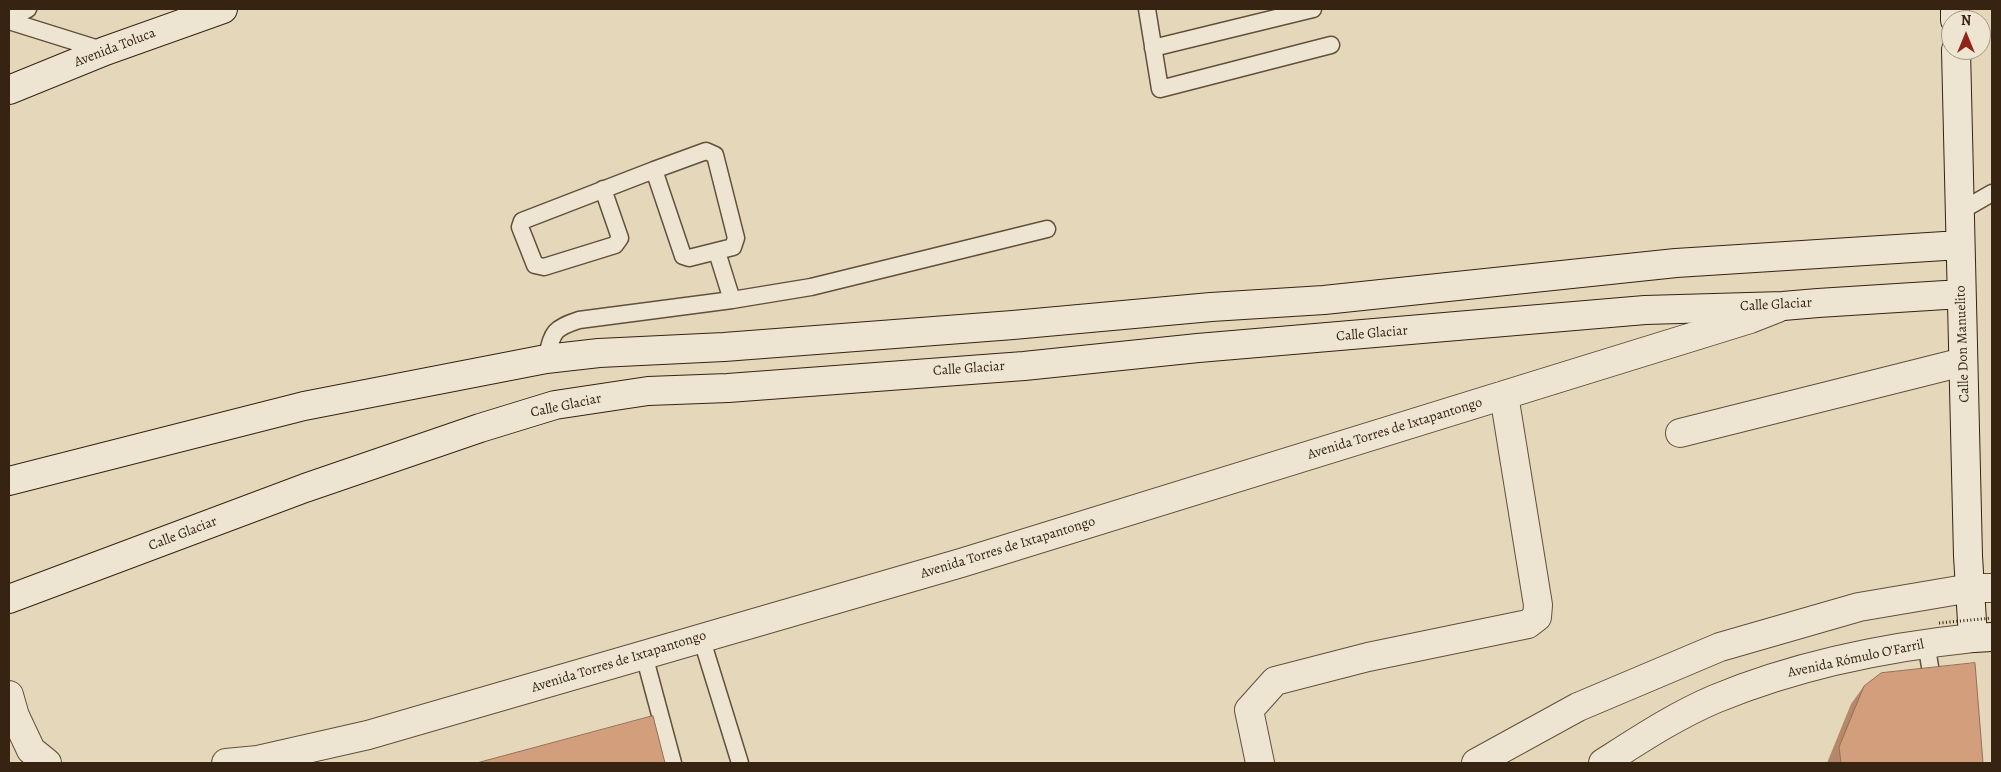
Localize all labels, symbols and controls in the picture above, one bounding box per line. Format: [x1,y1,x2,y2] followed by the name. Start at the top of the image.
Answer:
[1941,10,1991,60] north arrow
[1961,11,1971,30] text: N
[72,25,158,71] street label: Avenida Toluca
[1953,285,1973,403] street label: Calle Don Manuelito
[1740,295,1812,315] street label: Calle Glaciar
[1335,322,1409,346] street label: Calle Glaciar
[932,358,1006,380] street label: Calle Glaciar
[529,390,603,422] street label: Calle Glaciar
[1306,394,1484,464] street label: Avenida Torres de Ixtapantongo
[146,513,220,555] street label: Calle Glaciar
[919,513,1097,583] street label: Avenida Torres de Ixtapantongo
[530,627,708,697] street label: Avenida Torres de Ixtapantongo
[1786,636,1926,682] street label: Avenida Rómulo O'Farril

